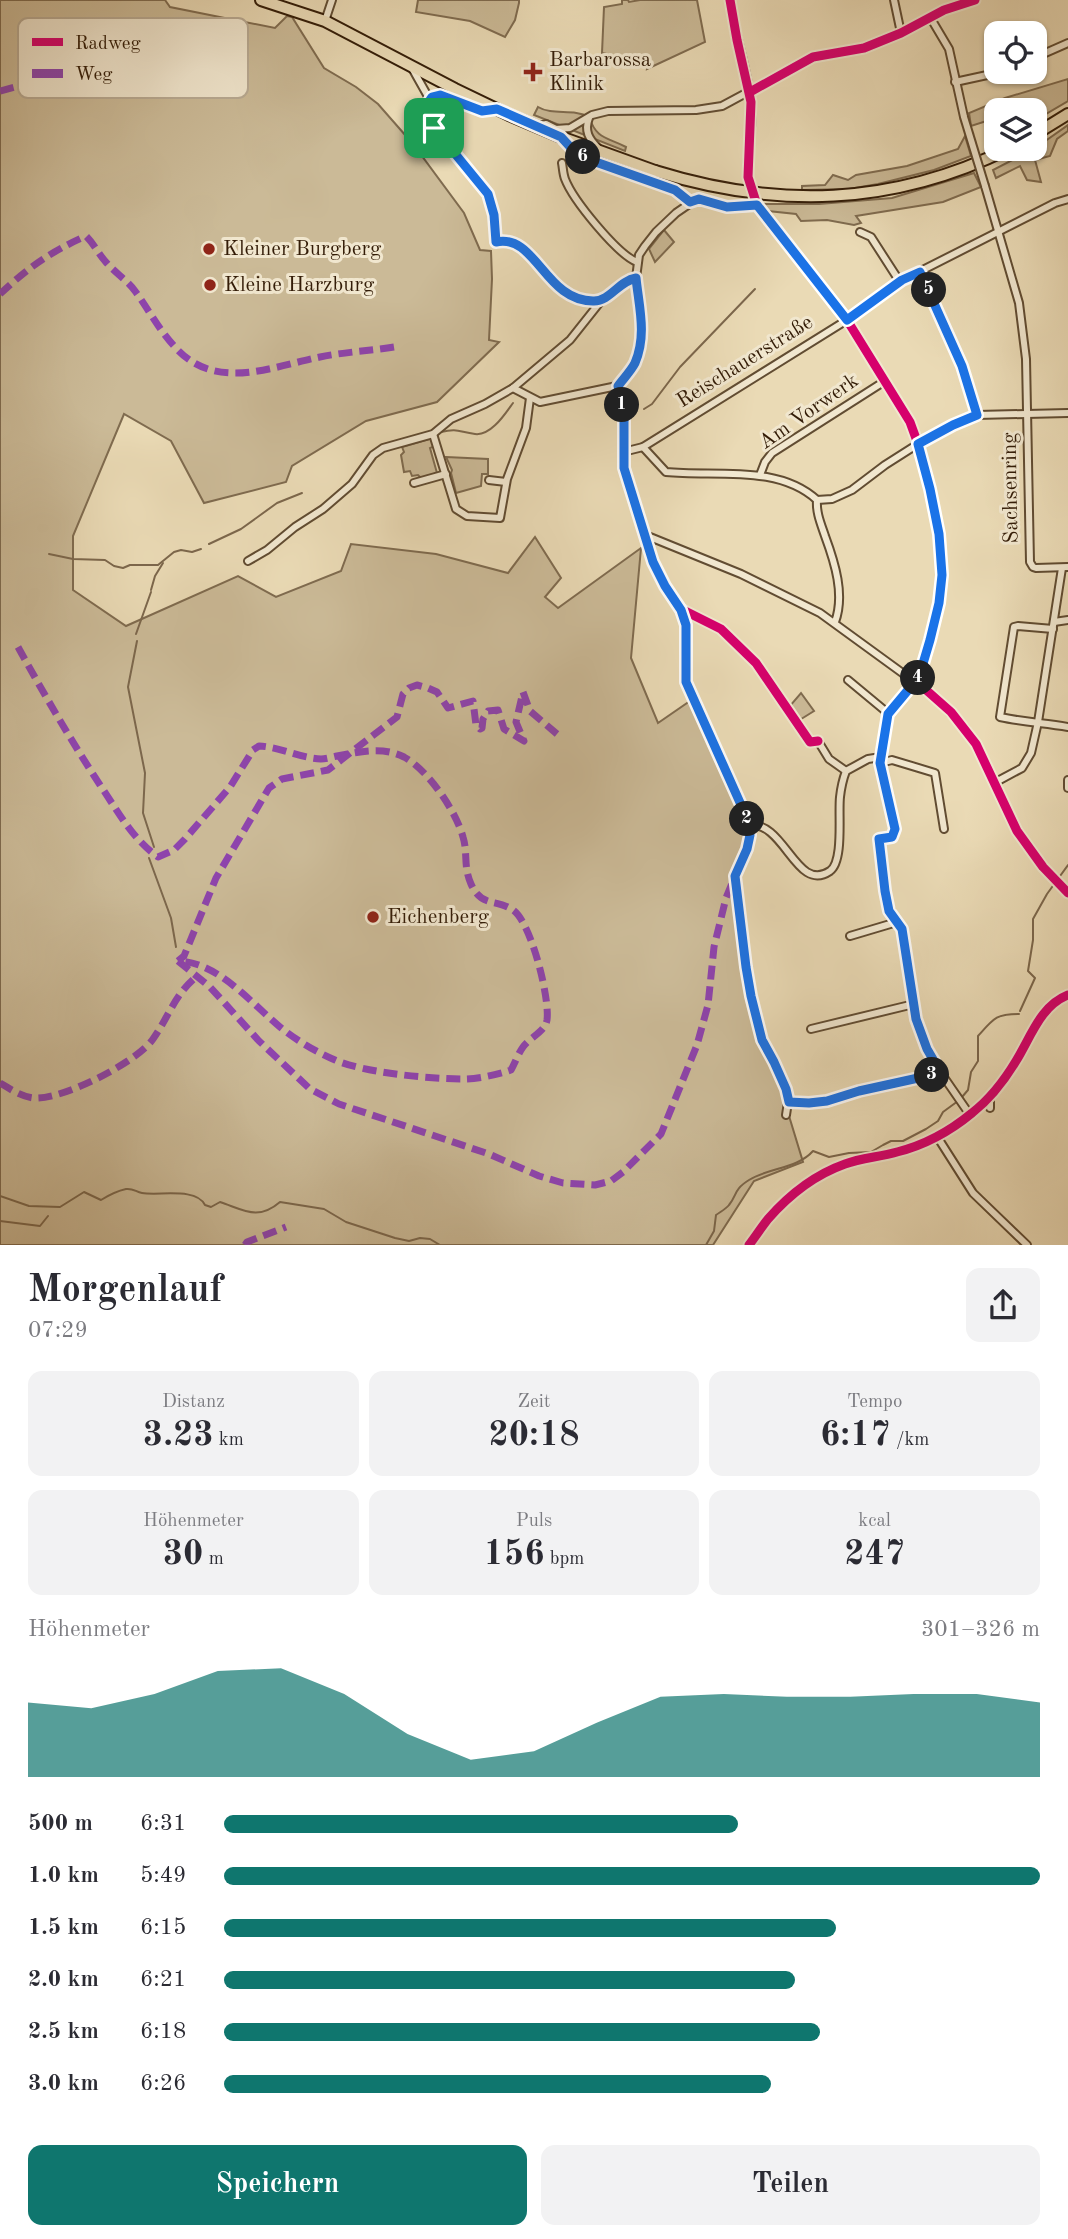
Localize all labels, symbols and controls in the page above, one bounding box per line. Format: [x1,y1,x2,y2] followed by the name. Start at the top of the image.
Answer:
[18,18,248,98] legend
[984,21,1047,161] map controls
[984,21,1047,84] button: locate
[75,35,141,54] text: Radweg
[549,50,651,95] place label: Barbarossa Klinik
[523,62,543,82] marker: Barbarossa Klinik
[75,66,113,85] text: Weg
[404,98,464,158] pin
[984,98,1047,161] button: layers
[415,109,453,147] icon: arrive
[566,140,600,174] pin: 6
[577,147,588,166] text: 6
[223,239,382,260] place label: Kleiner Burgberg
[201,241,217,257] marker: Kleiner Burgberg
[912,272,946,308] pin: 5
[224,275,375,296] place label: Kleine Harzburg
[202,277,218,293] marker: Kleine Harzburg
[923,280,934,299] text: 5
[673,312,817,412] street label: Reischauerstraße
[755,370,863,454] street label: Am Vorwerk
[604,388,640,422] pin: 1
[616,395,627,414] text: 1
[1000,432,1022,544] street label: Sachsenring
[900,660,936,696] pin: 4
[912,668,923,687] text: 4
[730,802,764,836] pin: 2
[741,809,752,828] text: 2
[387,907,490,928] place label: Eichenberg
[365,909,381,925] marker: Eichenberg
[914,1058,950,1092] pin: 3
[926,1065,937,1084] text: 3
[966,1268,1040,1342] button: share
[28,1272,223,1310] text: Morgenlauf
[28,1319,88,1342] text: 07:29
[162,1393,225,1412] text: Distanz
[518,1393,550,1412] text: Zeit
[847,1393,902,1412] text: Tempo
[143,1418,214,1453] text: 3.23
[488,1418,580,1453] text: 20:18
[820,1418,891,1453] text: 6:17
[214,1431,244,1450] text: km
[891,1431,929,1450] text: /km
[143,1512,244,1531] text: Höhenmeter
[516,1512,552,1531] text: Puls
[858,1512,891,1531] text: kcal
[163,1537,203,1572] text: 30
[484,1537,544,1572] text: 156
[844,1537,905,1572] text: 247
[203,1550,224,1569] text: m
[544,1550,584,1569] text: bpm
[28,1618,150,1641] text: Höhenmeter
[921,1618,1040,1641] text: 301–326 m
[28,1812,93,1835] text: 500 m
[140,1812,186,1835] text: 6:31
[28,1864,99,1887] text: 1.0 km
[140,1864,186,1887] text: 5:49
[28,1916,99,1939] text: 1.5 km
[140,1916,186,1939] text: 6:15
[28,1968,99,1991] text: 2.0 km
[140,1968,186,1991] text: 6:21
[28,2020,99,2043] text: 2.5 km
[140,2020,186,2043] text: 6:18
[28,2072,99,2095] text: 3.0 km
[140,2072,186,2095] text: 6:26
[28,2145,527,2225] button: Speichern
[541,2145,1040,2225] button: Teilen

